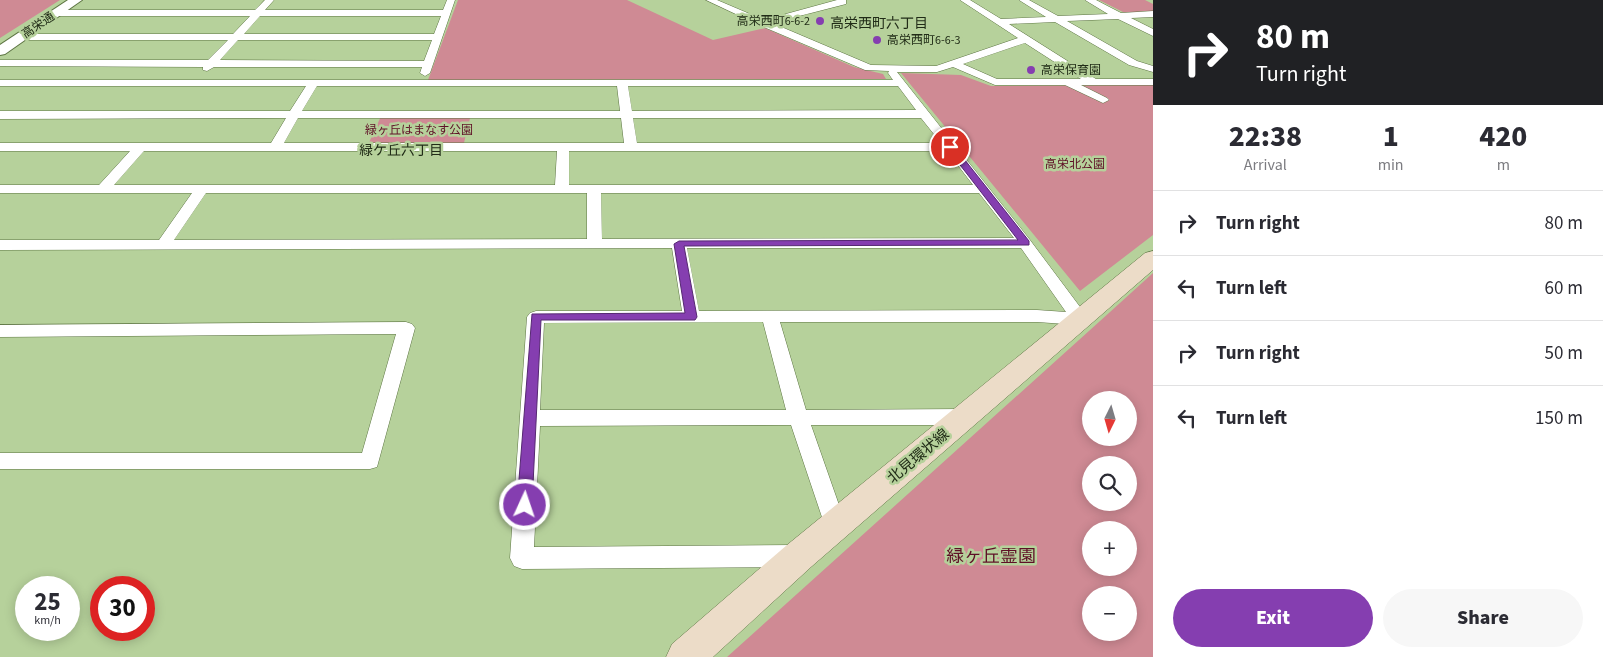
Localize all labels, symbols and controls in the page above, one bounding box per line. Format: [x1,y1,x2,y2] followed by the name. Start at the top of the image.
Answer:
[19,8,58,43] street label: 高栄通
[1256,12,1330,62] text: 80 m
[737,13,810,30] place label: 高栄西町6-6-2
[830,14,928,34] district label: 高栄西町六丁目
[814,15,826,27] marker: 高栄西町6-6-2
[1173,20,1238,85] icon: right
[887,32,960,49] place label: 高栄西町6-6-3
[871,34,883,46] marker: 高栄西町6-6-3
[1256,58,1346,90] text: Turn right
[1041,62,1101,79] place label: 高栄保育園
[1025,64,1037,76] marker: 高栄保育園
[1229,115,1302,158] text: 22:38
[1383,115,1399,158] text: 1
[1479,115,1527,158] text: 420
[365,122,473,139] park label: 緑ヶ丘はまなす公園
[929,126,971,168] pin
[936,133,964,161] icon: arrive
[359,141,443,161] district label: 緑ケ丘六丁目
[1244,154,1287,176] text: Arrival
[1378,154,1404,176] text: min
[1497,154,1510,176] text: m
[1045,156,1105,173] park label: 高栄北公園
[1173,209,1201,237] icon: right
[1216,210,1300,237] text: Turn right
[1545,210,1583,237] text: 80 m
[1173,274,1201,302] icon: left
[1216,275,1287,302] text: Turn left
[1545,275,1583,302] text: 60 m
[1173,339,1201,367] icon: right
[1216,340,1300,367] text: Turn right
[1545,340,1583,367] text: 50 m
[1082,391,1138,446] north arrow
[1082,391,1137,641] map controls
[1173,404,1201,432] icon: left
[1216,405,1287,432] text: Turn left
[1535,405,1583,432] text: 150 m
[883,424,954,489] street label: 北見環状線
[1082,456,1137,511] button: search
[498,478,550,530] position arrow
[1082,521,1137,576] button: +
[946,544,1036,569] park label: 緑ヶ丘霊園
[90,576,155,641] speed limit sign: 30
[34,584,61,620] text: 25
[1082,586,1137,641] button: −
[1173,589,1373,647] button: Exit
[1383,589,1583,647] button: Share
[34,612,61,629] text: km/h

